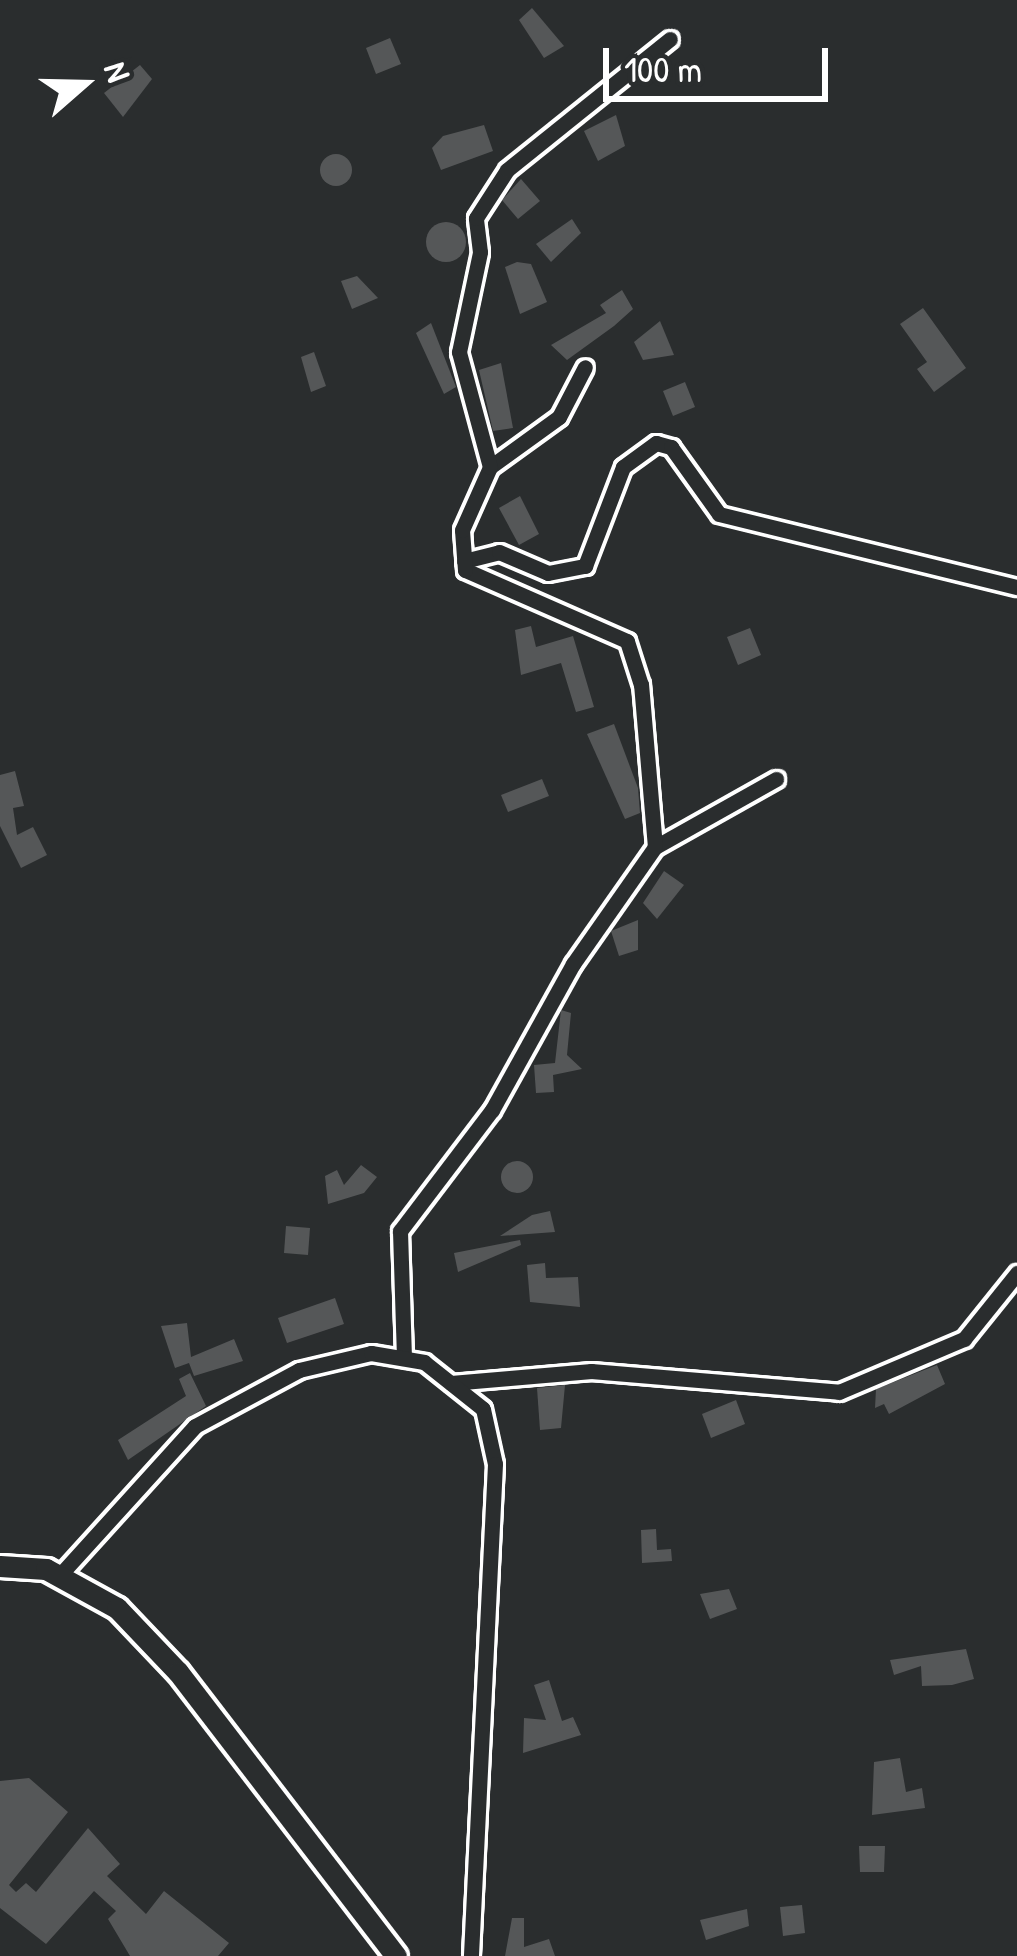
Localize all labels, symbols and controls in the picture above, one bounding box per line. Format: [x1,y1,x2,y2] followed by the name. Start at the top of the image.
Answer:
[24,24,144,144] north arrow
[609,24,834,98] scale bar
[624,44,702,93] text: 100 m
[94,56,142,87] text: N

